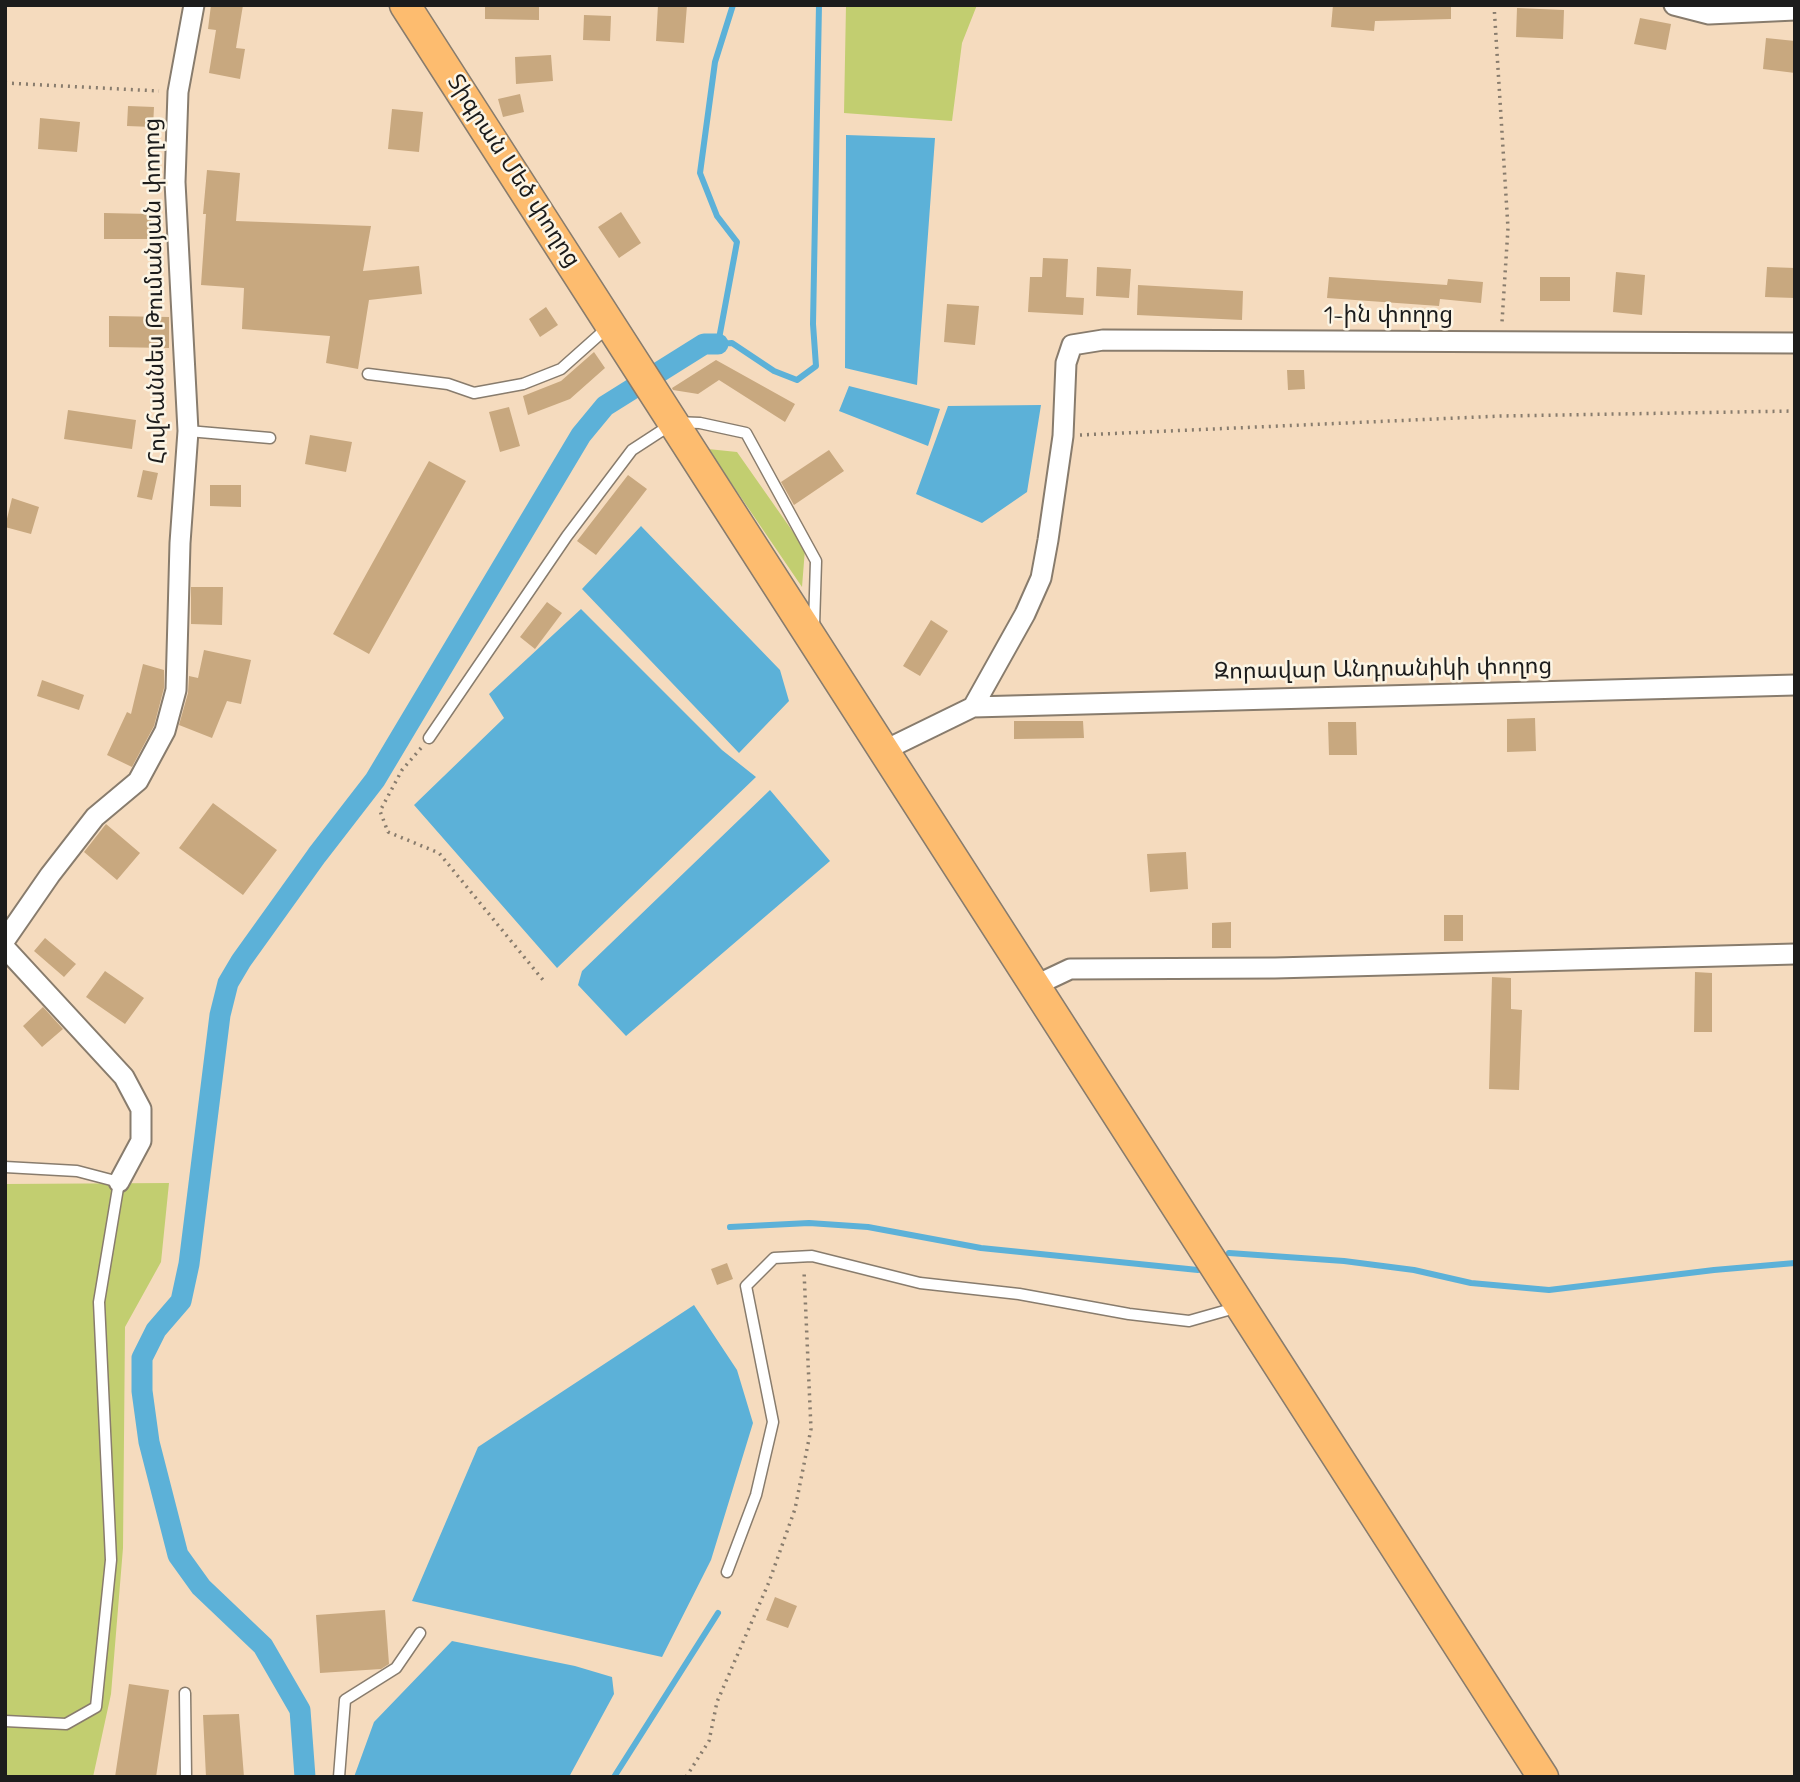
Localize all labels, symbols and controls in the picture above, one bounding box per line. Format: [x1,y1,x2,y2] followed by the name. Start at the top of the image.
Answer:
[439,70,585,274] street label: Տիգրան Մեծ փողոց
[140,118,174,464] street label: Հովհաննես Թումանյան փողոց
[1323,303,1453,331] street label: 1-ին փողոց
[1214,654,1552,688] street label: Զորավար Անդրանիկի փողոց

